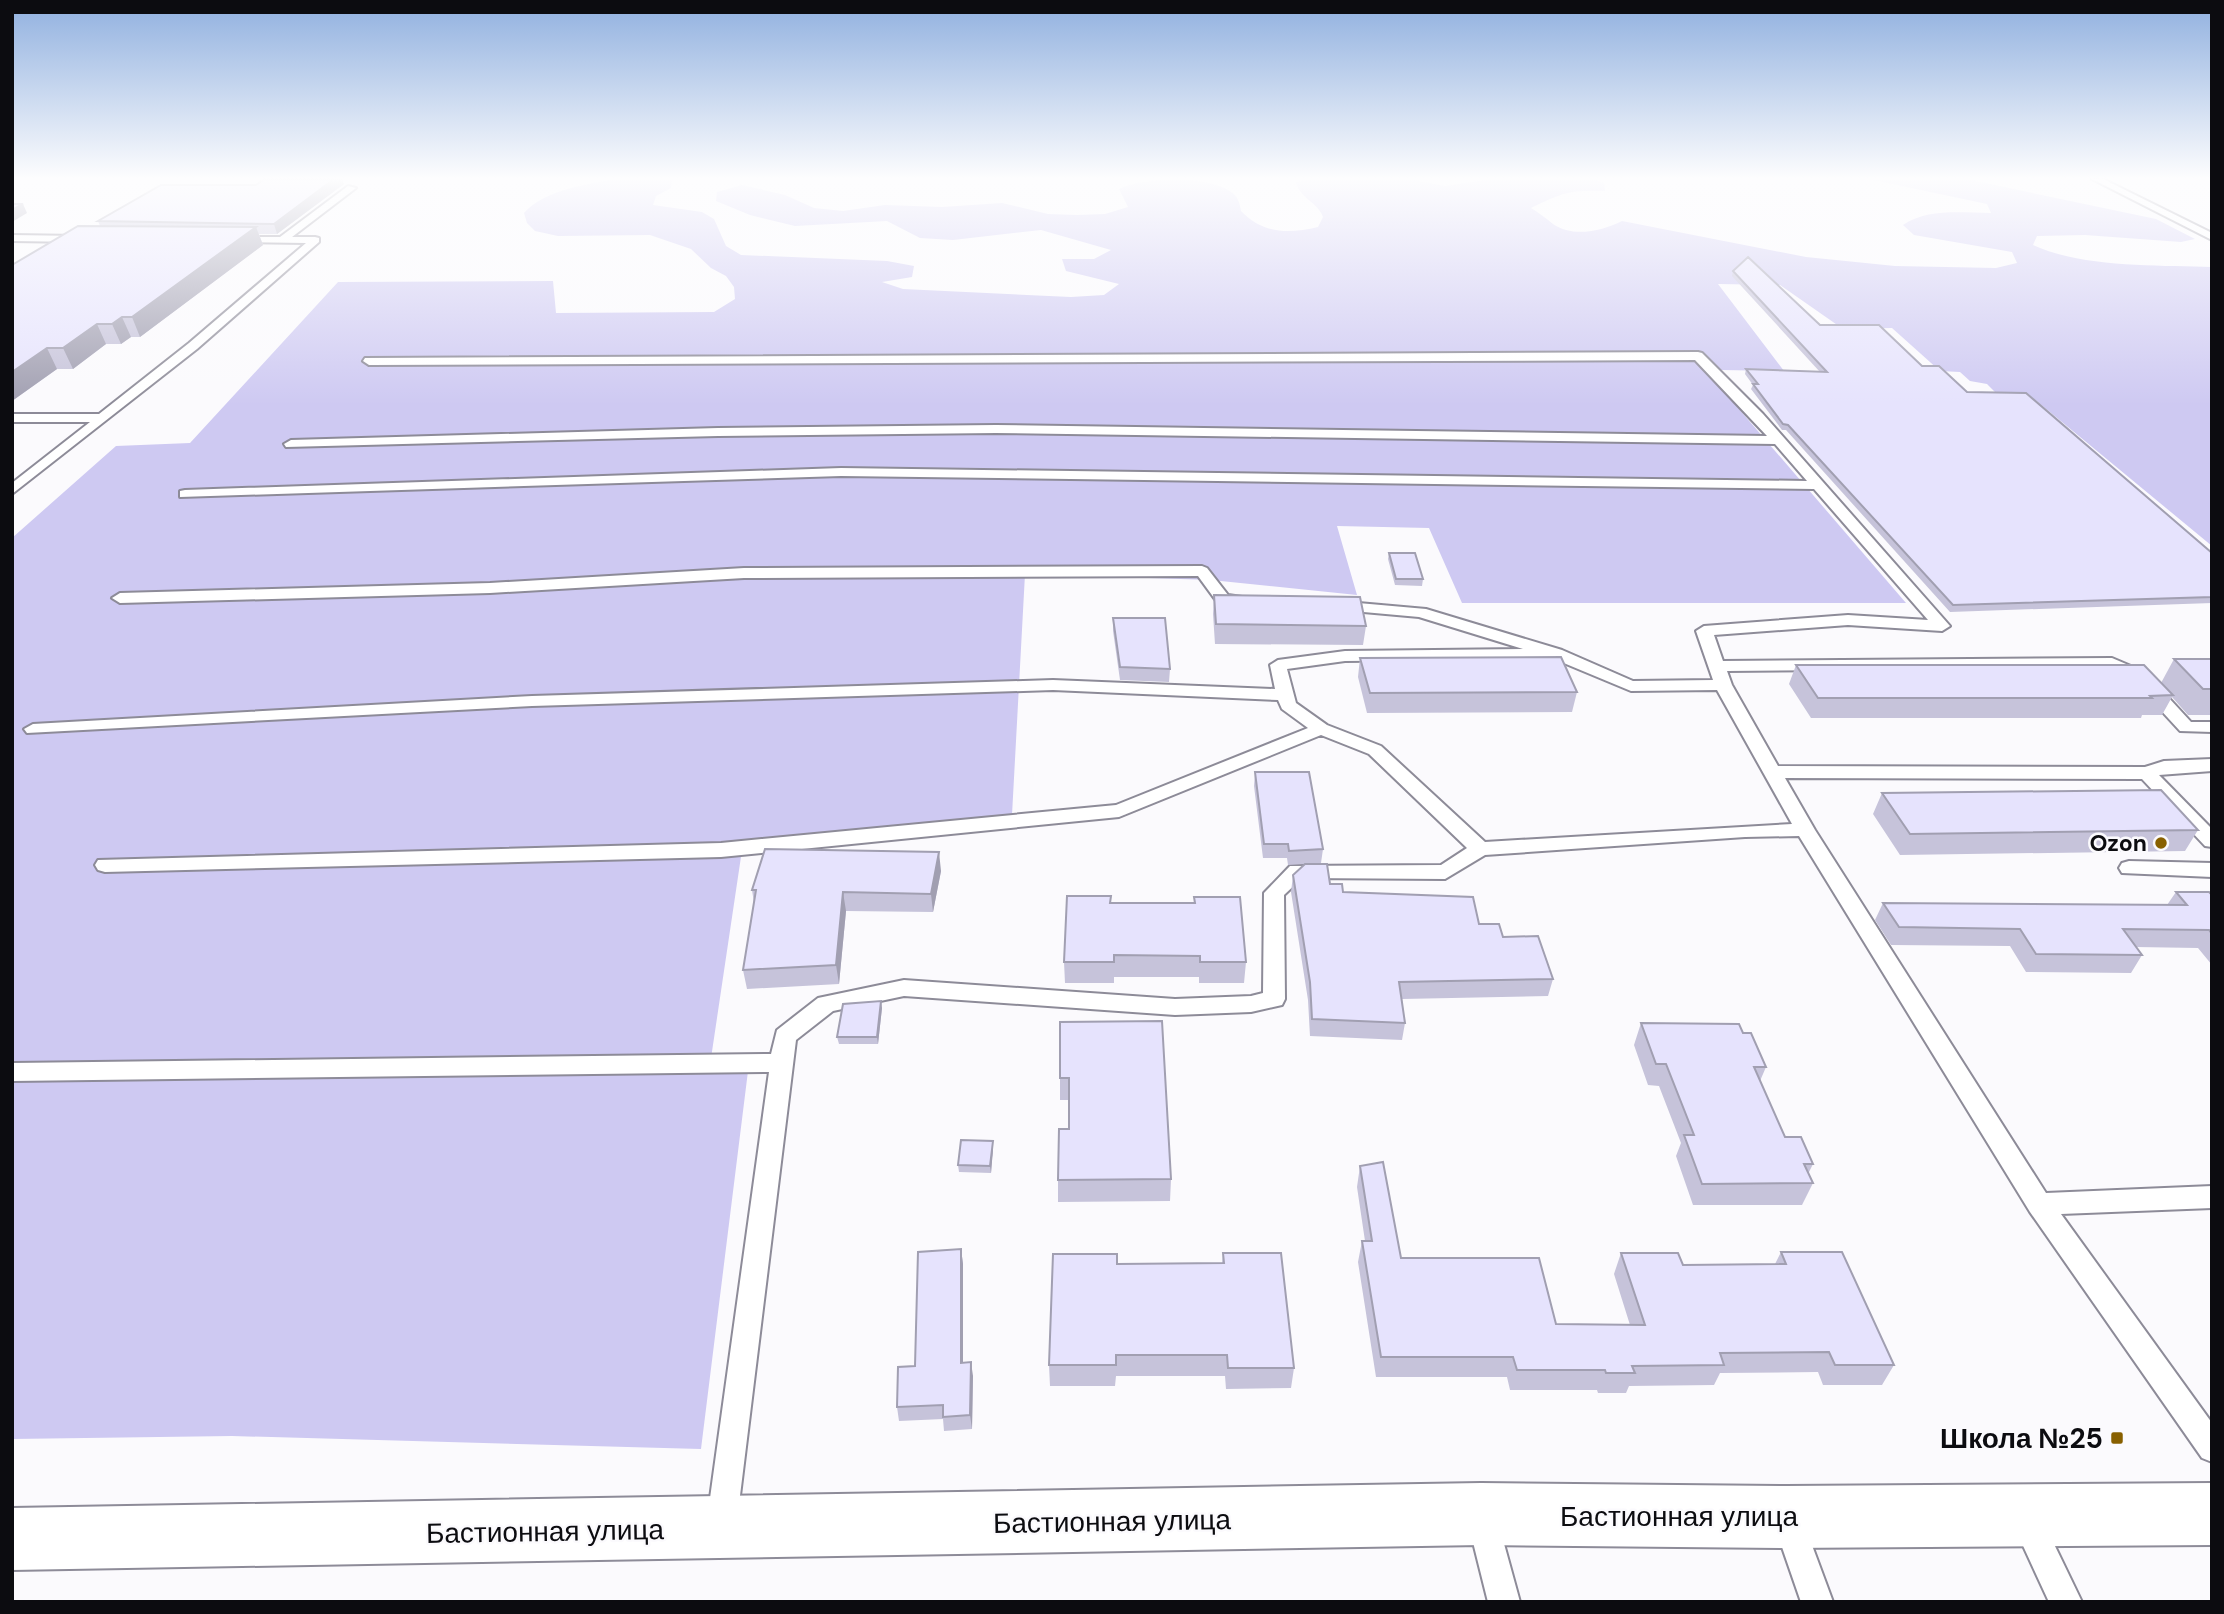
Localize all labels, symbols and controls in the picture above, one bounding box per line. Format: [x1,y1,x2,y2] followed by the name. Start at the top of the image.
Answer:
[2089,828,2147,858] place label: Ozon
[2153,835,2169,851] marker: Ozon
[1940,1420,2103,1457] place label: Школа №25
[2109,1430,2125,1446] marker: Школа №25
[1560,1498,1798,1535] street label: Бастионная улица
[993,1501,1232,1542] street label: Бастионная улица
[426,1511,665,1552] street label: Бастионная улица

